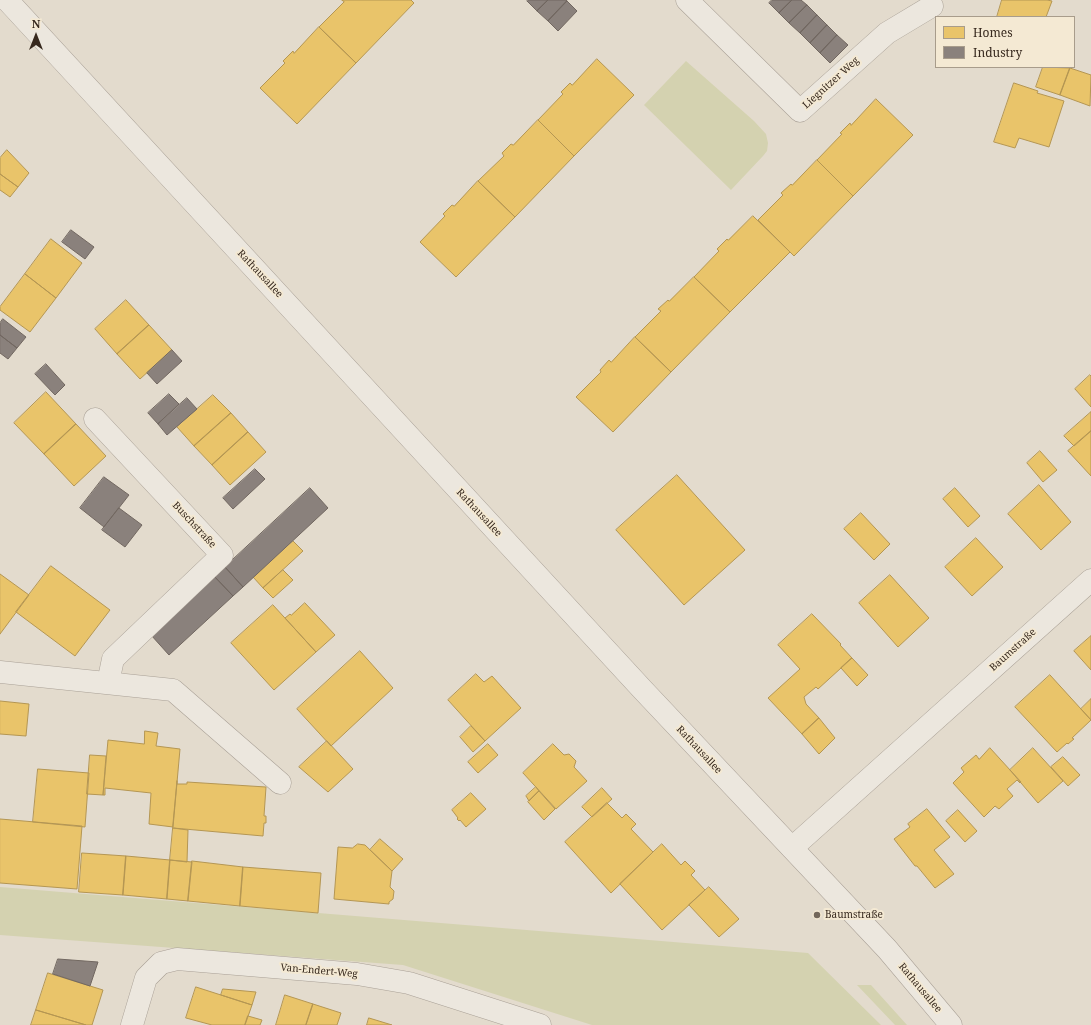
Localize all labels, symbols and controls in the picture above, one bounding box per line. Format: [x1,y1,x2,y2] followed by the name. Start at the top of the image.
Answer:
[16,16,56,56] north arrow
[32,16,40,31] text: N
[935,16,1075,68] legend
[973,24,1013,41] text: Homes
[973,44,1022,61] text: Industry
[800,55,862,111] street label: Liegnitzer Weg
[235,248,285,300] street label: Rathausallee
[454,487,504,539] street label: Rathausallee
[170,499,218,551] street label: Buschstraße
[987,626,1039,674] street label: Baumstraße
[674,724,724,776] street label: Rathausallee
[825,909,883,921] place label: Baumstraße
[812,910,822,920] marker: Baumstraße
[896,961,944,1015] street label: Rathausallee
[280,962,358,980] street label: Van-Endert-Weg

